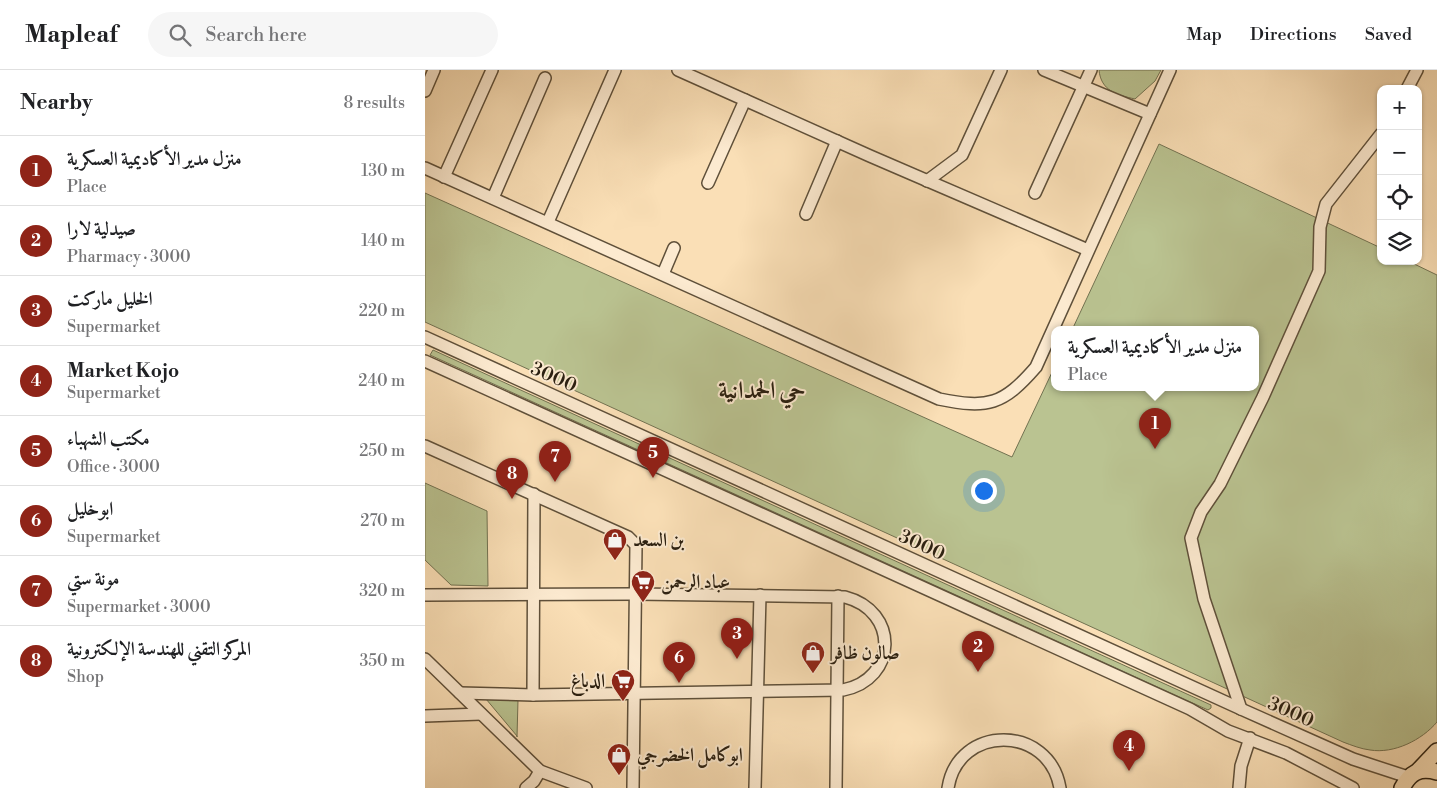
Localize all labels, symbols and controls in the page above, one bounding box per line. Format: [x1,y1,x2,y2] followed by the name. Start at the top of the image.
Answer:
[148,12,498,57] search box
[25,20,118,50] text: Mapleaf
[166,21,194,49] icon: search
[206,23,307,47] text: Search here
[1186,23,1222,46] text: Map
[1250,23,1337,46] text: Directions
[1365,23,1412,46] text: Saved
[1377,85,1422,265] map controls
[1377,85,1422,130] button: +
[20,90,93,116] text: Nearby
[343,93,405,113] text: 8 results
[1377,130,1422,175] button: −
[67,147,242,171] text: منزل مدير الأكاديمية العسكرية
[32,161,40,181] text: 1
[361,161,405,181] text: 130 m
[1377,175,1422,220] button: locate
[67,177,107,197] text: Place
[67,217,136,241] text: صيدلية لارا
[1377,220,1422,265] button: layers
[31,231,41,251] text: 2
[361,231,405,251] text: 140 m
[67,247,191,267] text: Pharmacy · 3000
[67,287,153,311] text: الخليل ماركت
[31,301,41,321] text: 3
[359,301,405,321] text: 220 m
[67,317,161,337] text: Supermarket
[1051,326,1259,391] popup
[1068,335,1242,359] text: منزل مدير الأكاديمية العسكرية
[527,356,581,398] street label: 3000
[67,359,179,383] text: Market Kojo
[1068,365,1108,385] text: Place
[31,371,41,391] text: 4
[358,371,405,391] text: 240 m
[718,376,806,409] district label: حي الحمدانية
[67,383,161,403] text: Supermarket
[1139,408,1171,449] pin: 1
[67,427,150,451] text: مكتب الشهباء
[637,437,669,478] pin: 5
[31,441,41,461] text: 5
[359,441,405,461] text: 250 m
[539,441,571,482] pin: 7
[67,457,160,477] text: Office · 3000
[496,458,528,499] pin: 8
[971,478,997,504] your location
[67,497,113,521] text: ابوخليل
[31,511,41,531] text: 6
[360,511,405,531] text: 270 m
[895,524,949,566] street label: 3000
[67,527,161,547] text: Supermarket
[602,527,628,561] shop icon: بن السعد
[633,528,685,552] place label: بن السعد
[67,567,119,591] text: مونة ستي
[630,569,656,603] supermarket icon: عباد الرحمن
[661,570,730,595] place label: عباد الرحمن
[31,581,41,601] text: 7
[359,581,405,601] text: 320 m
[67,597,211,617] text: Supermarket · 3000
[721,618,753,659] pin: 3
[962,631,994,672] pin: 2
[67,637,251,661] text: المركز التقني للهندسة الإلكترونية
[800,640,826,674] shop icon: صالون ظافر
[829,641,900,665] place label: صالون ظافر
[663,642,695,683] pin: 6
[31,651,41,671] text: 8
[359,651,405,671] text: 350 m
[67,667,104,687] text: Shop
[610,668,636,702] supermarket icon: الدباغ
[571,669,605,696] place label: الدباغ
[1264,691,1318,733] street label: 3000
[1113,730,1145,771] pin: 4
[606,742,632,776] shop icon: ابوكامل الخضرجي
[636,743,743,770] place label: ابوكامل الخضرجي

